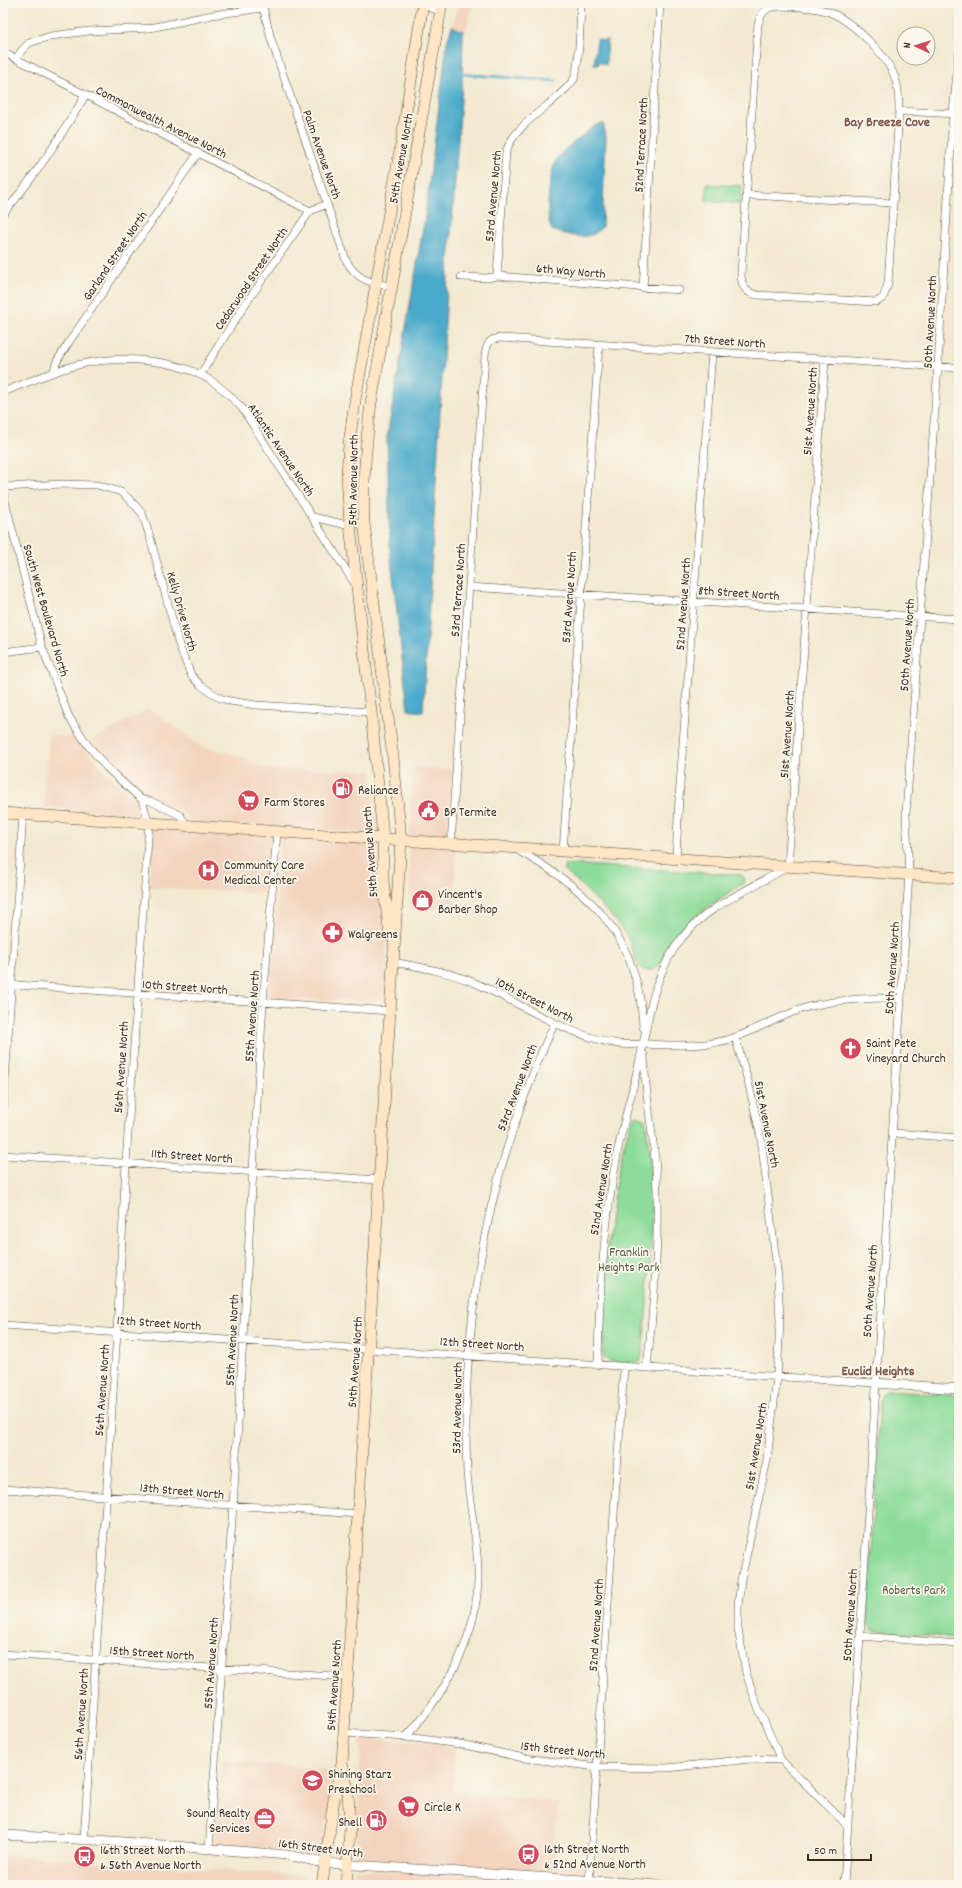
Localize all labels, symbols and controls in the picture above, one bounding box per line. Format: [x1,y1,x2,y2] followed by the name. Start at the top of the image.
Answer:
[896,26,936,66] north arrow
[900,42,916,49] text: N
[92,82,230,165] street label: Commonwealth Avenue North
[631,97,654,193] street label: 52nd Terrace North
[296,108,345,202] street label: Palm Avenue North
[385,112,420,205] street label: 54th Avenue North
[844,113,930,133] district label: Bay Breeze Cove
[481,150,508,243] street label: 53rd Avenue North
[79,208,153,305] street label: Garland Street North
[210,224,294,335] street label: Cedarwood Street North
[535,260,606,285] street label: 6th Way North
[920,275,943,369] street label: 50th Avenue North
[684,330,766,355] street label: 7th Street North
[799,366,824,456] street label: 51st Avenue North
[242,400,318,501] street label: Atlantic Avenue North
[344,434,365,526] street label: 54th Avenue North
[17,542,73,679] street label: South West Boulevard North
[447,543,472,638] street label: 53rd Terrace North
[558,551,583,644] street label: 53rd Avenue North
[672,557,697,651] street label: 52nd Avenue North
[160,570,201,654] street label: Kelly Drive North
[698,582,780,607] street label: 8th Street North
[896,598,921,692] street label: 50th Avenue North
[776,689,801,779] street label: 51st Avenue North
[330,776,356,802] fuel station icon: Reliance
[358,782,399,801] place label: Reliance
[235,788,261,814] supermarket icon: Farm Stores
[264,794,325,813] place label: Farm Stores
[416,798,442,824] public building icon: BP Termite
[444,804,497,823] place label: BP Termite
[359,805,384,898] street label: 54th Avenue North
[224,857,304,891] place label: Community Care Medical Center
[196,858,222,884] hospital icon: Community Care Medical Center
[438,886,498,920] place label: Vincent's Barber Shop
[409,887,435,913] shop icon: Vincent's Barber Shop
[319,920,345,946] pharmacy icon: Walgreens
[881,921,906,1015] street label: 50th Avenue North
[348,926,398,945] place label: Walgreens
[241,970,266,1063] street label: 55th Avenue North
[491,973,577,1029] street label: 10th Street North
[141,976,228,1001] street label: 10th Street North
[110,1020,135,1114] street label: 56th Avenue North
[866,1035,946,1069] place label: Saint Pete Vineyard Church
[837,1036,863,1062] church icon: Saint Pete Vineyard Church
[493,1041,544,1134] street label: 53rd Avenue North
[748,1079,783,1170] street label: 51st Avenue North
[586,1142,619,1237] street label: 52nd Avenue North
[150,1145,233,1170] street label: 11th Street North
[598,1244,660,1278] park label: Franklin Heights Park
[859,1244,884,1338] street label: 50th Avenue North
[222,1294,245,1387] street label: 55th Avenue North
[116,1312,202,1337] street label: 12th Street North
[344,1316,369,1408] street label: 54th Avenue North
[439,1333,525,1358] street label: 12th Street North
[91,1343,116,1437] street label: 56th Avenue North
[448,1362,469,1454] street label: 53rd Avenue North
[841,1362,915,1382] district label: Euclid Heights
[741,1401,774,1492] street label: 51st Avenue North
[139,1479,225,1506] street label: 13th Street North
[839,1568,864,1662] street label: 50th Avenue North
[585,1578,610,1672] street label: 52nd Avenue North
[882,1582,946,1601] park label: Roberts Park
[200,1617,225,1710] street label: 55th Avenue North
[323,1639,348,1731] street label: 54th Avenue North
[109,1642,195,1667] street label: 15th Street North
[70,1667,95,1761] street label: 56th Avenue North
[520,1738,606,1765] street label: 15th Street North
[328,1766,392,1800] place label: Shining Starz Preschool
[300,1767,326,1793] school or university icon: Shining Starz Preschool
[395,1793,421,1819] supermarket icon: Circle K
[424,1799,461,1818] place label: Circle K
[186,1805,251,1839] place label: Sound Realty Services
[252,1806,278,1832] office icon: Sound Realty Services
[364,1808,390,1834] fuel station icon: Shell
[338,1814,362,1833] place label: Shell
[277,1835,364,1864] street label: 16th Street North
[808,1836,871,1862] scale bar
[544,1841,646,1875] place label: 16th Street North & 52nd Avenue North
[100,1842,201,1876] place label: 16th Street North & 56th Avenue North
[515,1842,541,1868] bus stop icon: 16th Street North & 52nd Avenue North
[72,1843,98,1869] bus stop icon: 16th Street North & 56th Avenue North
[814,1843,837,1860] text: 50 m

